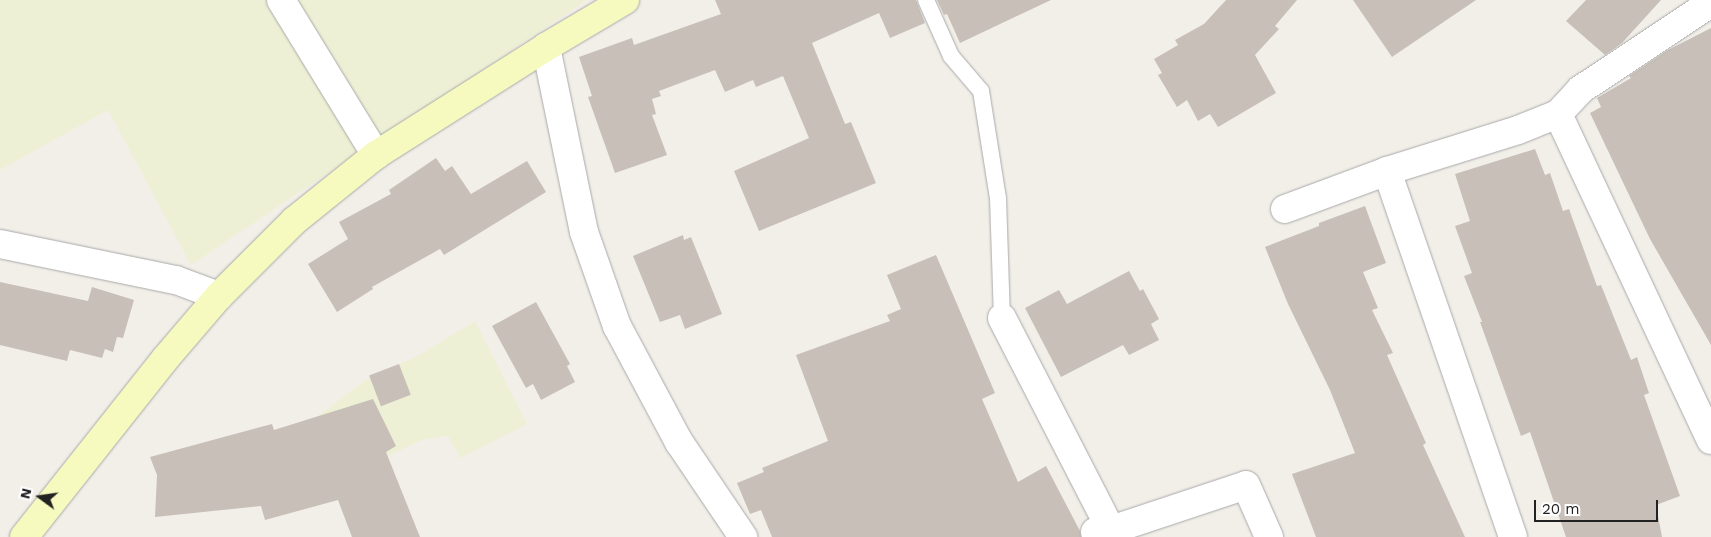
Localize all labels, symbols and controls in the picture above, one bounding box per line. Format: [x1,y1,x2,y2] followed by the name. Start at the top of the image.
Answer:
[15,472,65,522] north arrow
[16,486,34,500] text: N
[1536,490,1660,522] scale bar
[1542,500,1580,518] text: 20 m

